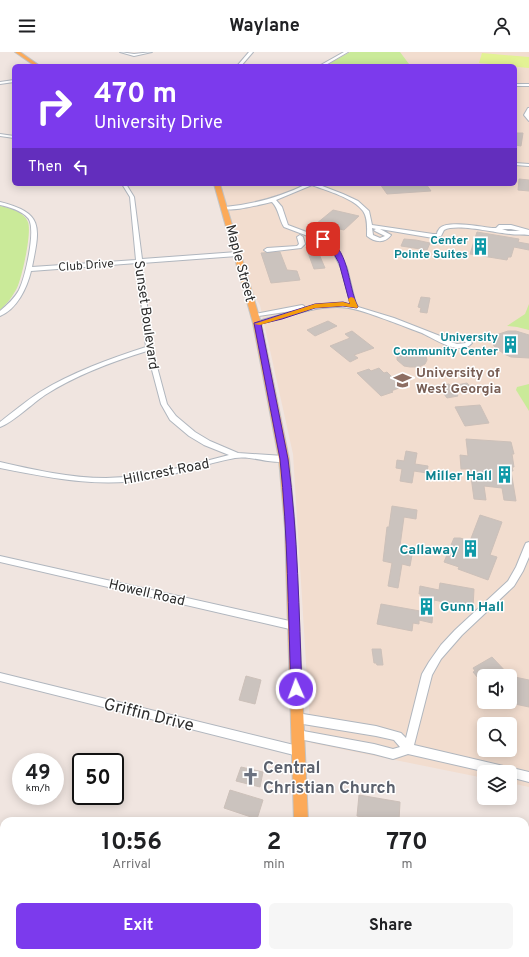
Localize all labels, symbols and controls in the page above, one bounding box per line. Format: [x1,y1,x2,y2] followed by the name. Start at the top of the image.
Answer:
[16,15,38,37] icon: menu
[229,15,300,38] text: Waylane
[491,15,513,37] icon: person
[94,77,177,113] text: 470 m
[28,80,80,132] icon: right
[94,112,223,135] text: University Drive
[70,156,92,178] icon: left
[28,158,62,177] text: Then
[306,222,340,256] pin
[221,223,258,304] street label: Maple Street
[312,228,334,250] icon: arrive
[394,233,468,263] place label: Center Pointe Suites
[471,237,491,257] building icon: Center Pointe Suites
[58,256,114,276] street label: Club Drive
[129,260,162,371] street label: Sunset Boulevard
[393,330,498,360] place label: University Community Center
[501,334,521,354] building icon: University Community Center
[416,365,501,398] place label: University of West Georgia
[393,370,413,390] school or university icon: University of West Georgia
[122,456,211,489] street label: Hillcrest Road
[495,465,515,485] building icon: Miller Hall
[425,468,492,485] place label: Miller Hall
[461,539,481,559] building icon: Callaway
[399,542,458,559] place label: Callaway
[107,576,187,611] street label: Howell Road
[417,596,437,616] building icon: Gunn Hall
[440,599,504,616] place label: Gunn Hall
[275,668,317,710] position arrow
[477,669,517,805] map controls
[477,669,517,709] button: sound
[101,694,196,738] street label: Griffin Drive
[477,717,517,757] button: search
[72,753,124,805] speed limit sign: 50
[263,758,396,800] place label: Central Christian Church
[25,761,51,787] text: 49
[477,765,517,805] button: layers
[240,767,260,787] church icon: Central Christian Church
[26,782,50,795] text: km/h
[101,828,162,858] text: 10:56
[267,828,281,858] text: 2
[386,828,428,858] text: 770
[112,857,151,873] text: Arrival
[263,857,285,873] text: min
[401,857,412,873] text: m
[16,903,261,949] button: Exit
[269,903,513,949] button: Share

